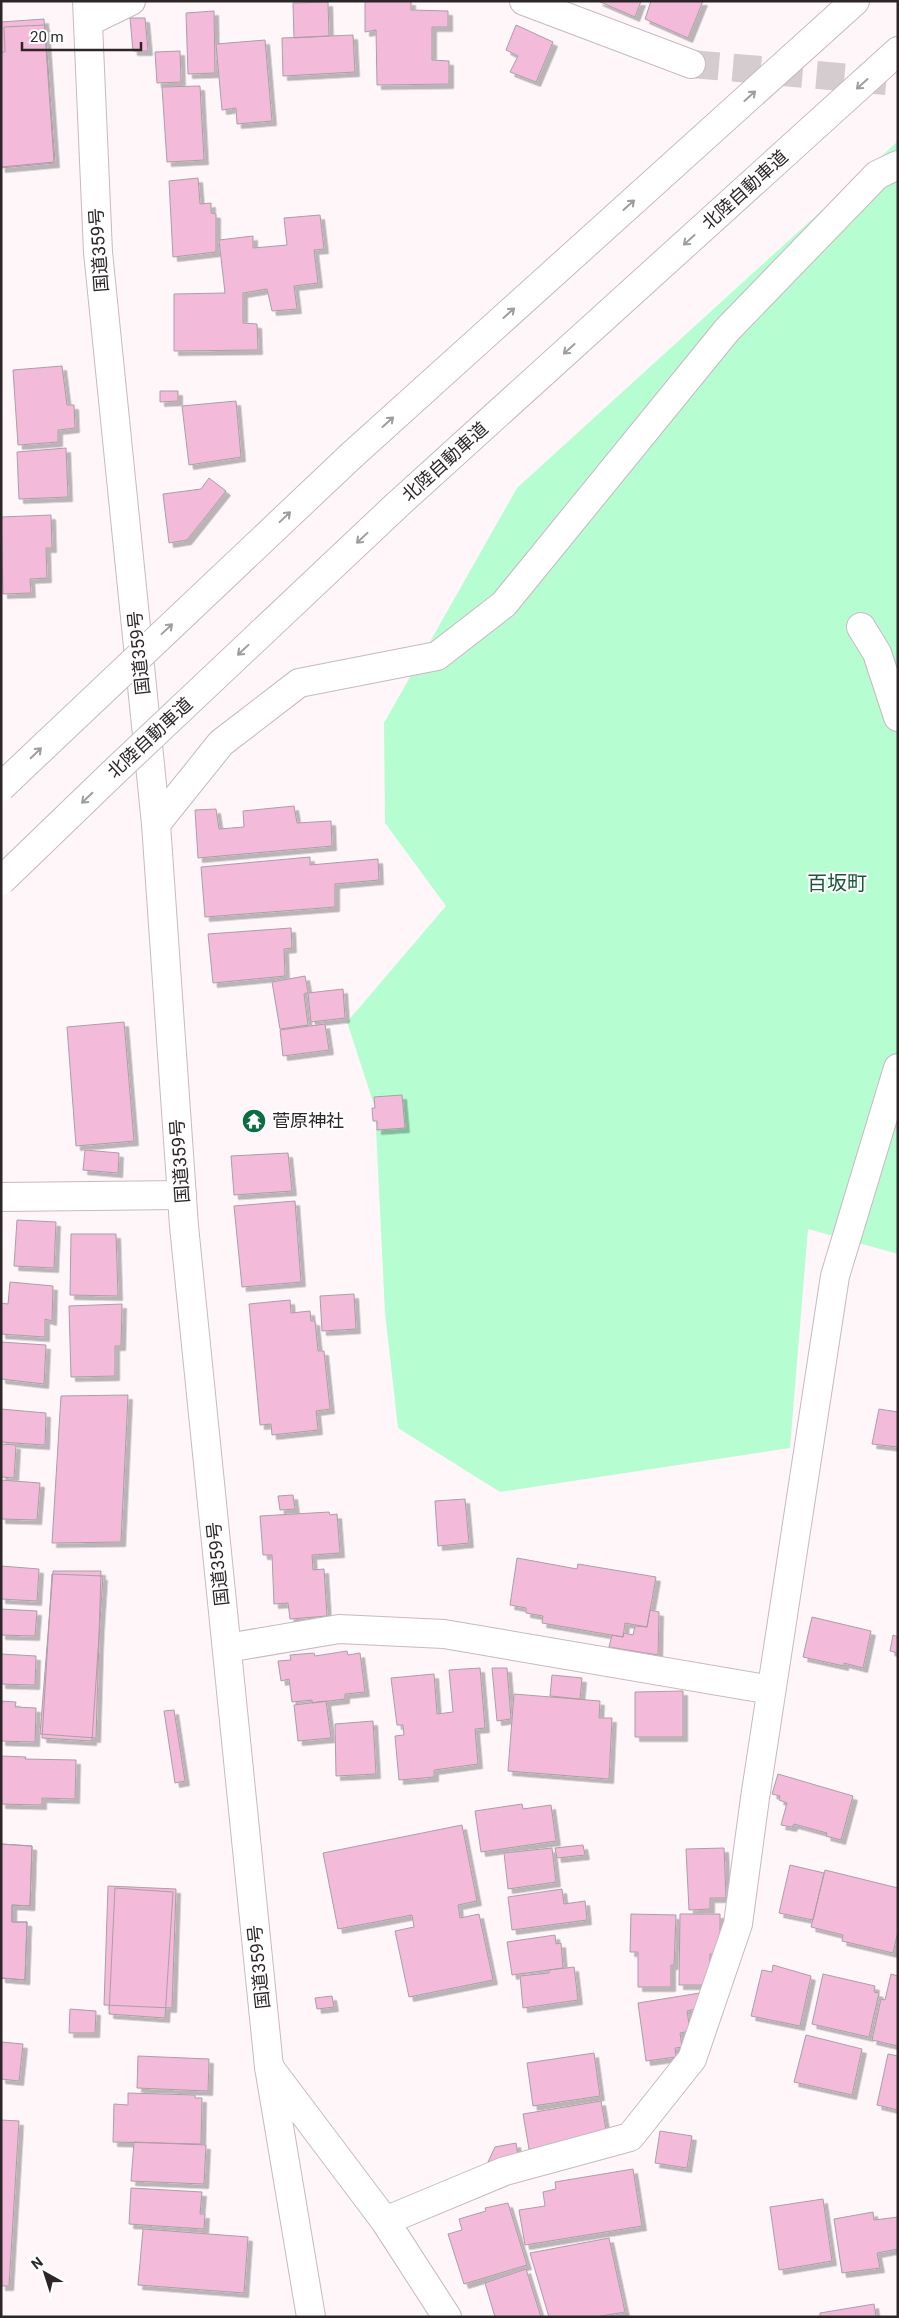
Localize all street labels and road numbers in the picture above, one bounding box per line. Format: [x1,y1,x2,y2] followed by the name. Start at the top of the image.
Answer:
[698,146,792,234] street label: 北陸自動車道
[85,207,112,293] street label: 国道359号
[398,418,492,506] street label: 北陸自動車道
[124,610,153,696] street label: 国道359号
[103,693,196,782] street label: 北陸自動車道
[166,1118,193,1204] street label: 国道359号
[203,1521,232,1607] street label: 国道359号
[244,1924,273,2010] street label: 国道359号

